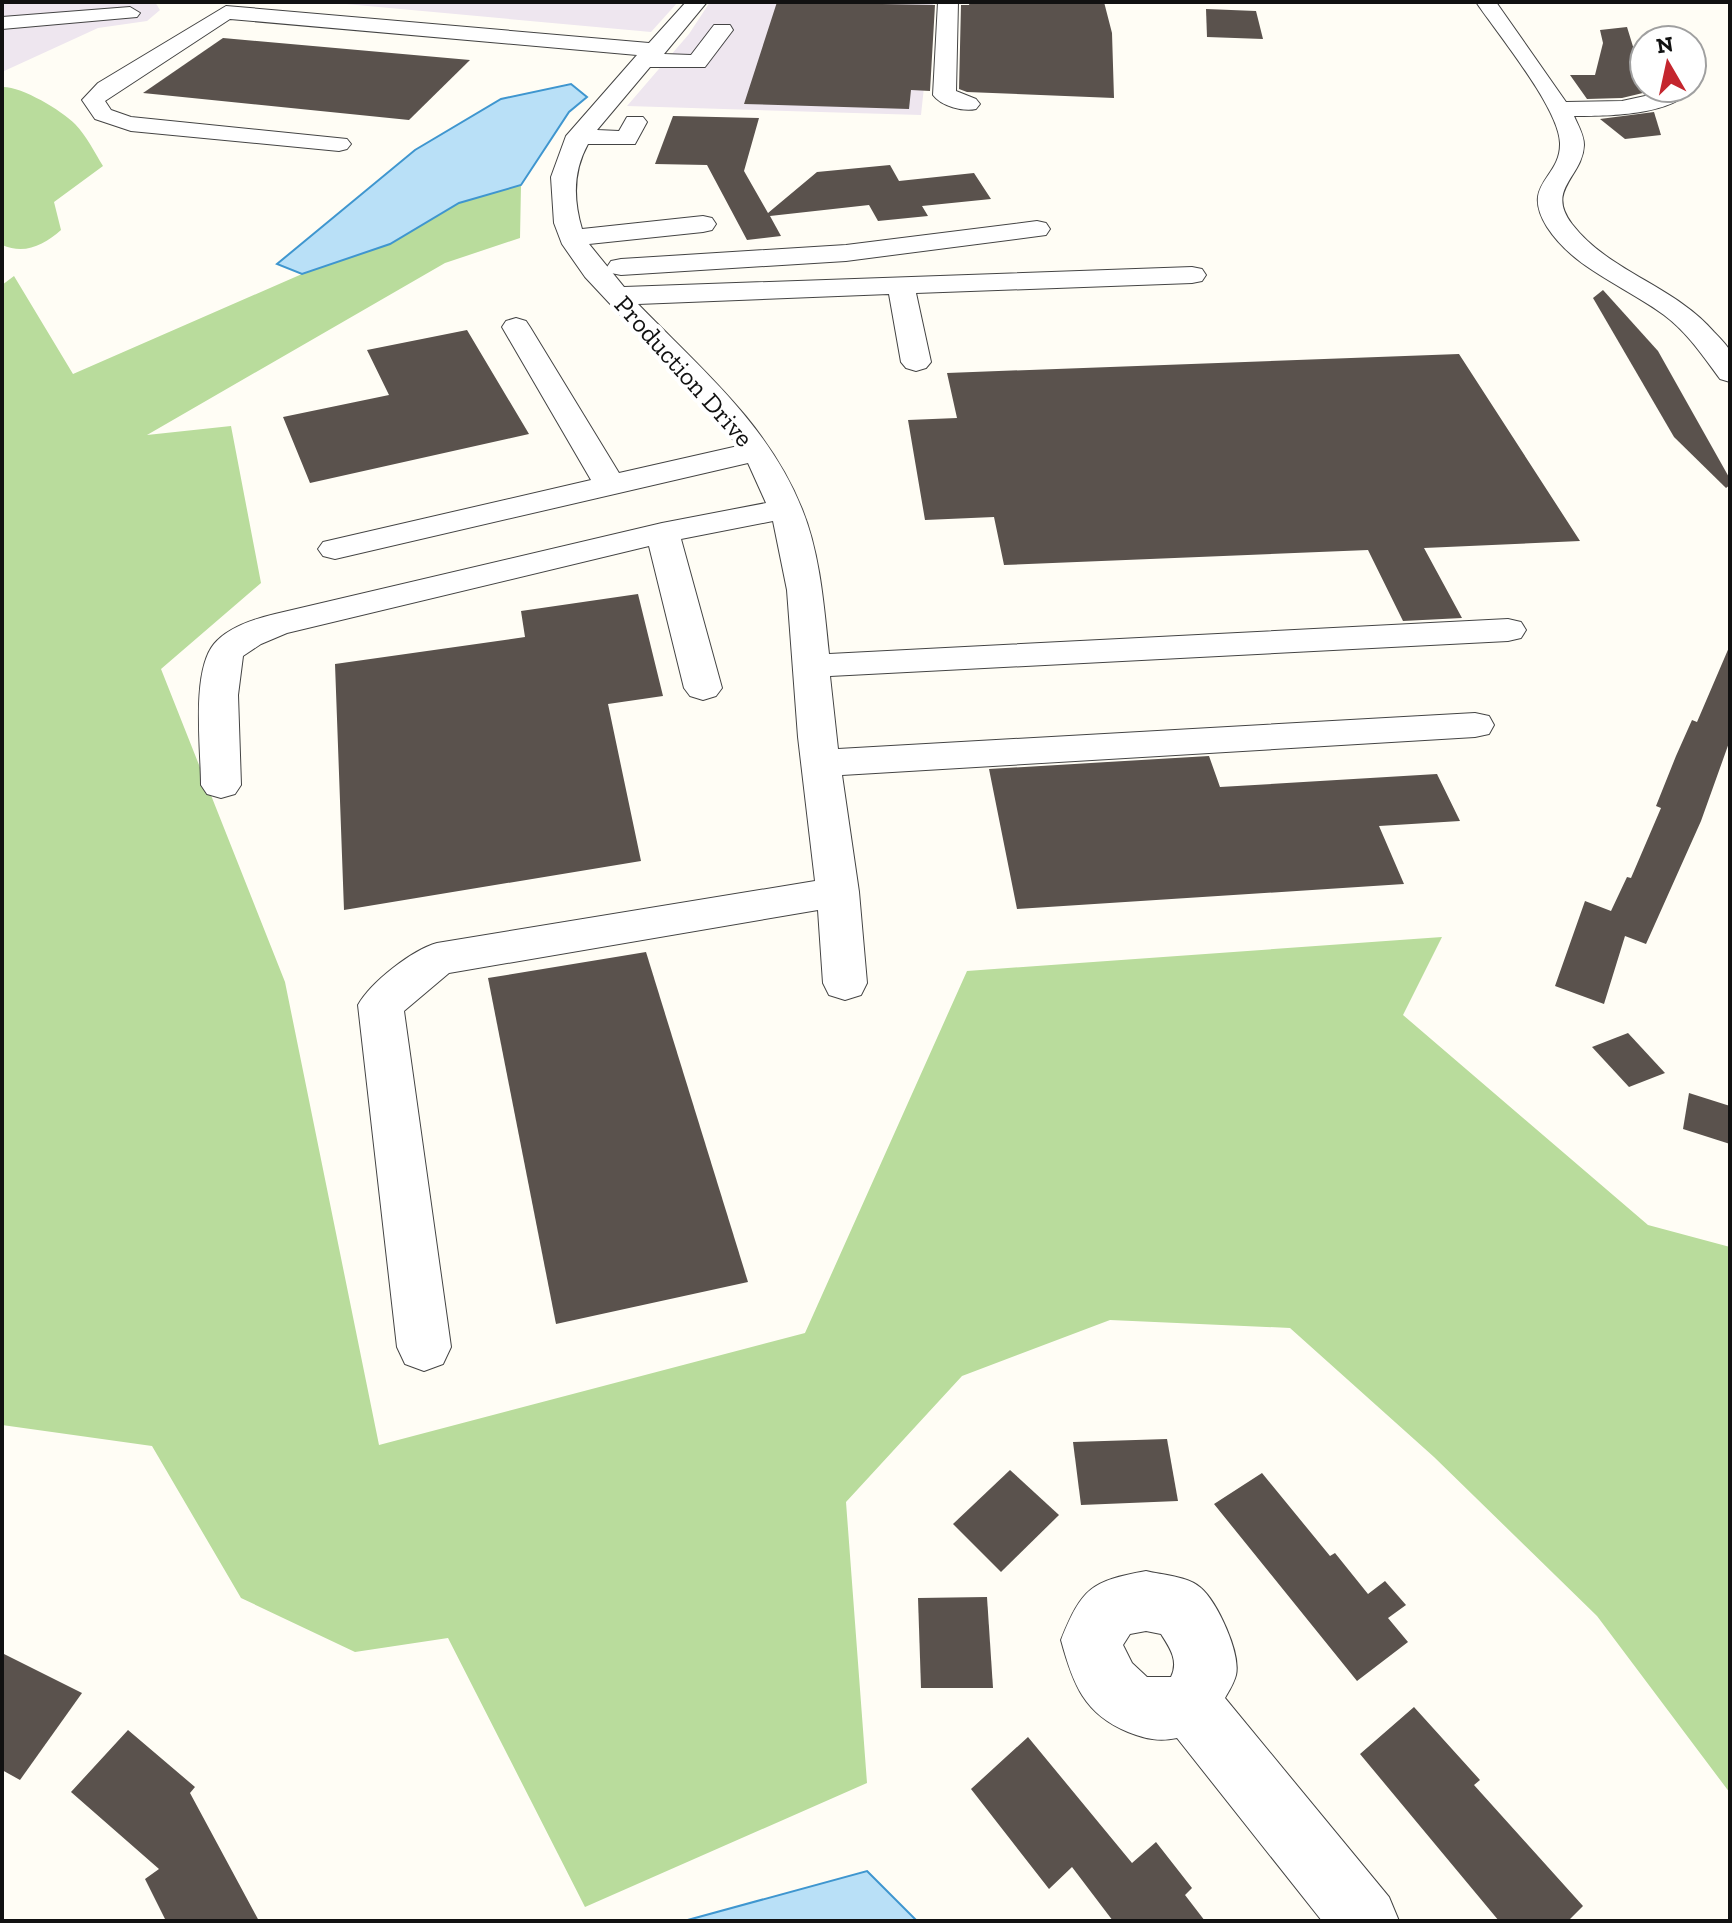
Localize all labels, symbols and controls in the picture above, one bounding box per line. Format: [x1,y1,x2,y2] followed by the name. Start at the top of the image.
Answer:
[1628,24,1708,104] north arrow
[1655,30,1676,59] text: N
[608,289,760,453] street label: Production Drive

